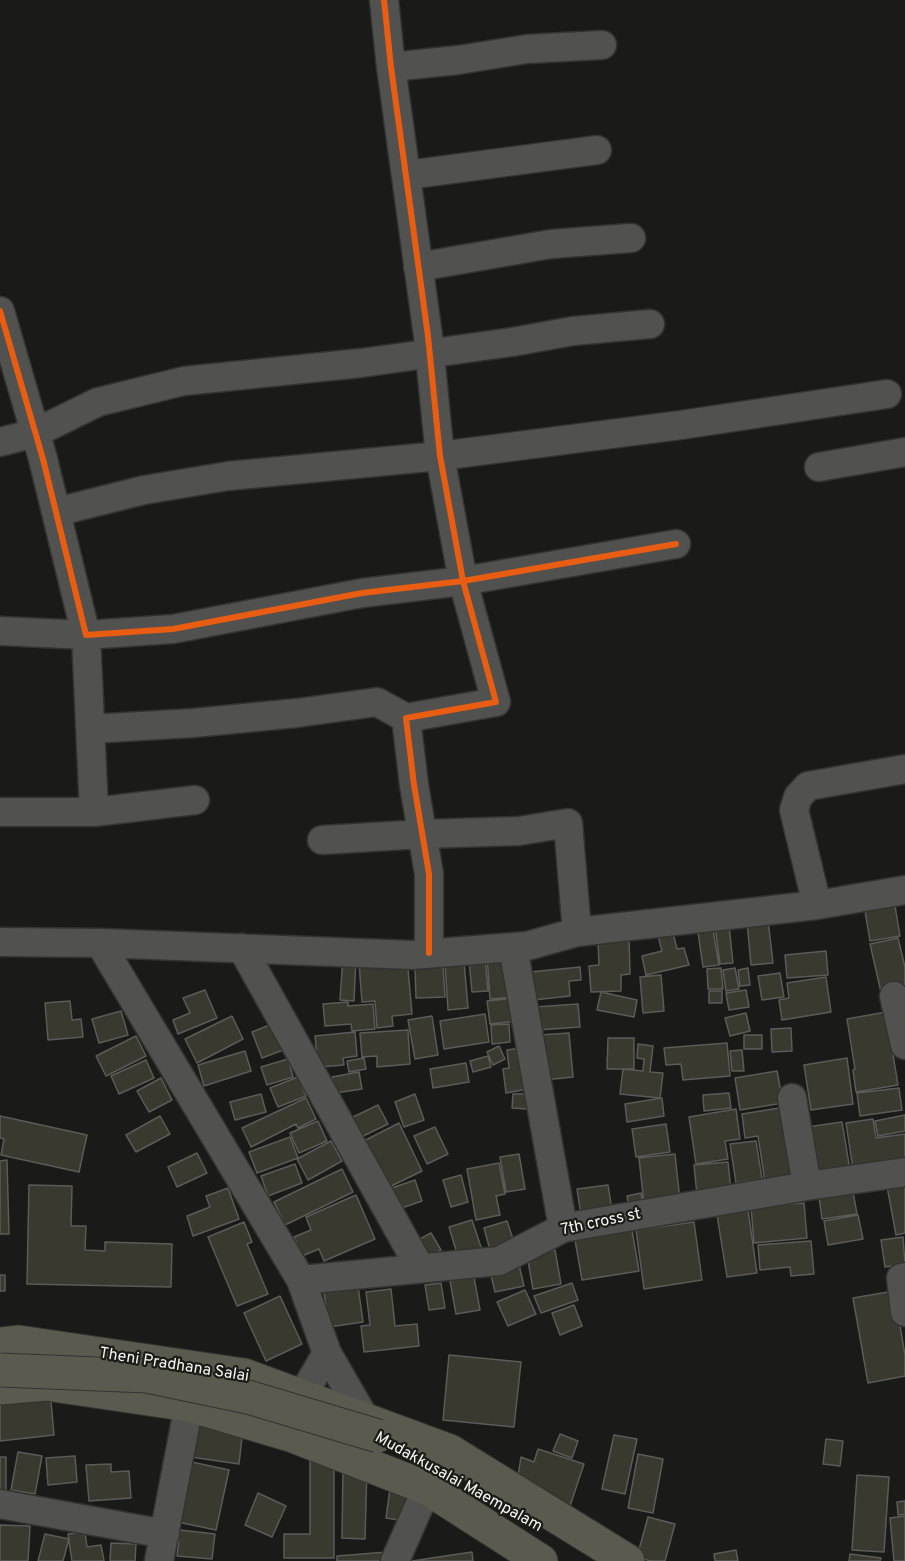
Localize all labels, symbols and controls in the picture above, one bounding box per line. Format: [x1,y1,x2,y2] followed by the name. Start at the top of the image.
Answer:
[559,1205,643,1241] street label: 7th cross st
[98,1345,250,1387] street label: Theni Pradhana Salai
[371,1429,545,1537] street label: Mudakkusalai Maempalam

